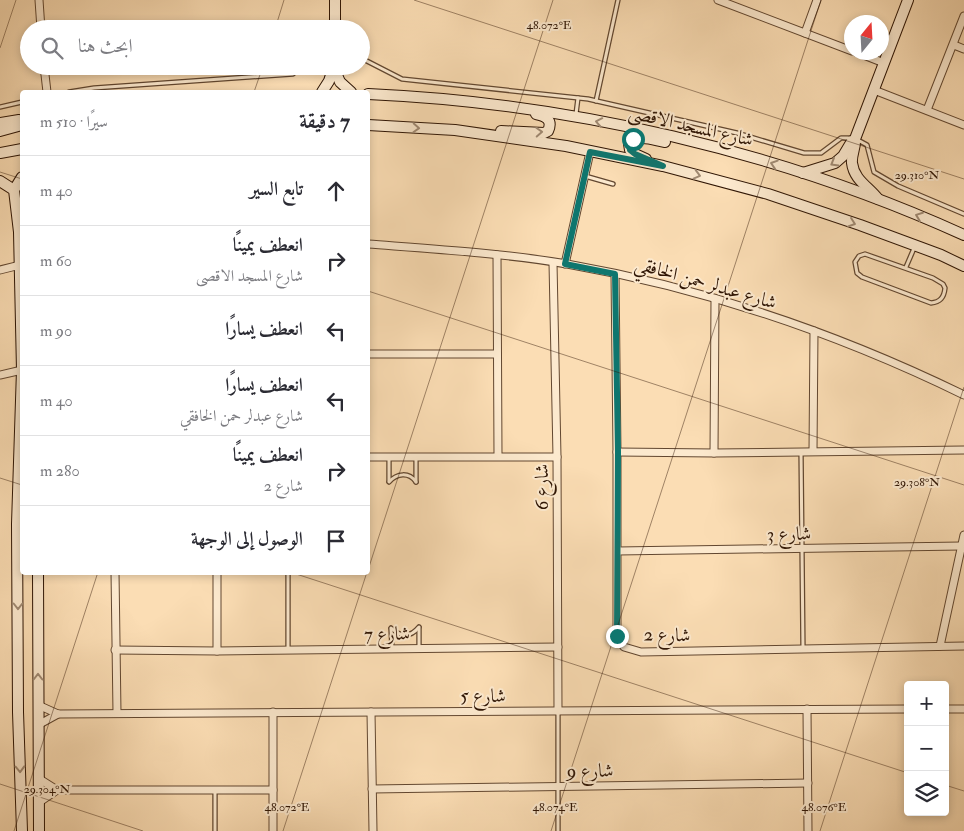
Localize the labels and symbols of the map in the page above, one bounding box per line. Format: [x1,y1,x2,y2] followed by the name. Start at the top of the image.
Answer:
[844,15,889,60] north arrow
[526,18,572,33] text: 48.072°E
[625,100,755,155] street label: شارع المسجد الاقصى
[595,117,604,128] one-way arrow
[412,122,420,133] one-way arrow
[535,126,543,137] one-way arrow
[622,128,645,151] route start
[830,156,839,166] one-way arrow
[770,160,779,170] one-way arrow
[895,168,940,183] text: 29.310°N
[692,169,701,180] one-way arrow
[916,212,924,222] one-way arrow
[847,217,856,227] one-way arrow
[631,251,779,320] street label: شارع عبدلر حمن الخافقي
[530,464,557,510] street label: شارع 6
[894,475,940,490] text: 29.308°N
[767,522,811,549] street label: شارع 3
[12,603,23,611] one-way arrow
[364,622,410,649] street label: شارع 7
[643,623,691,650] street label: شارع 2
[606,625,629,648] route end
[33,673,43,681] one-way arrow
[460,684,506,711] street label: شارع 5
[564,759,614,786] street label: شارع 9
[15,766,25,773] one-way arrow
[24,782,71,797] text: 29.304°N
[264,800,310,815] text: 48.072°E
[532,800,578,815] text: 48.074°E
[801,800,847,815] text: 48.076°E

